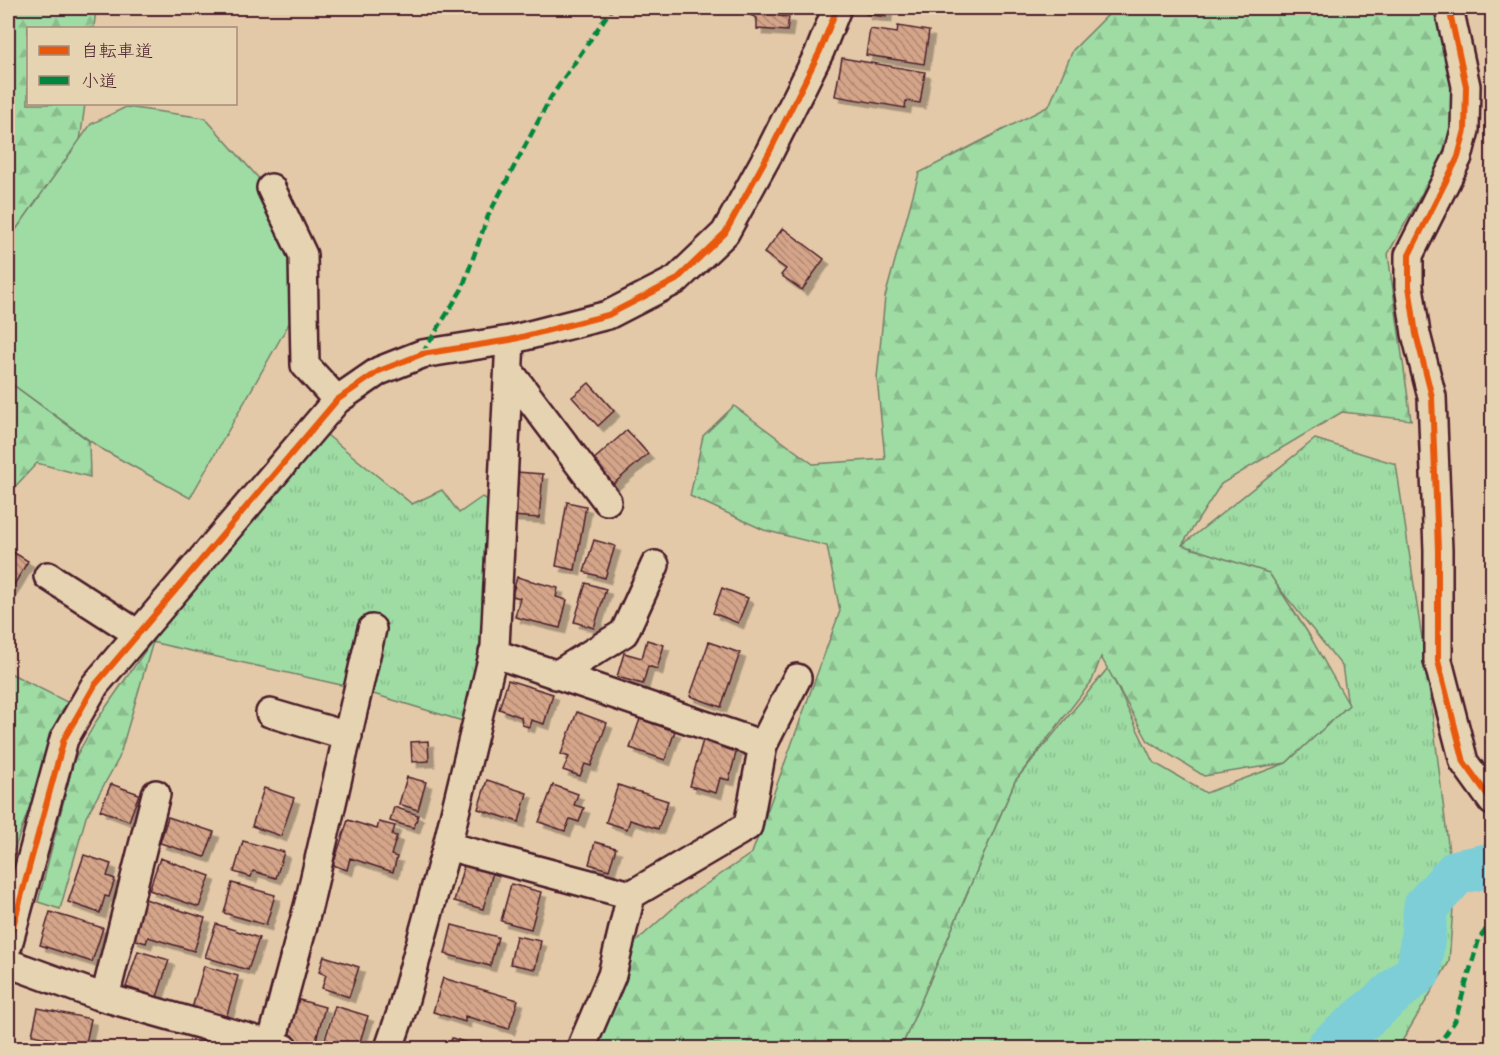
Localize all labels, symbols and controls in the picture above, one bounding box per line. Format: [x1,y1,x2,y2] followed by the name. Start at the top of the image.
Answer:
[27,27,237,105] legend
[81,40,153,66] text: 自転車道
[81,70,117,96] text: 小道

